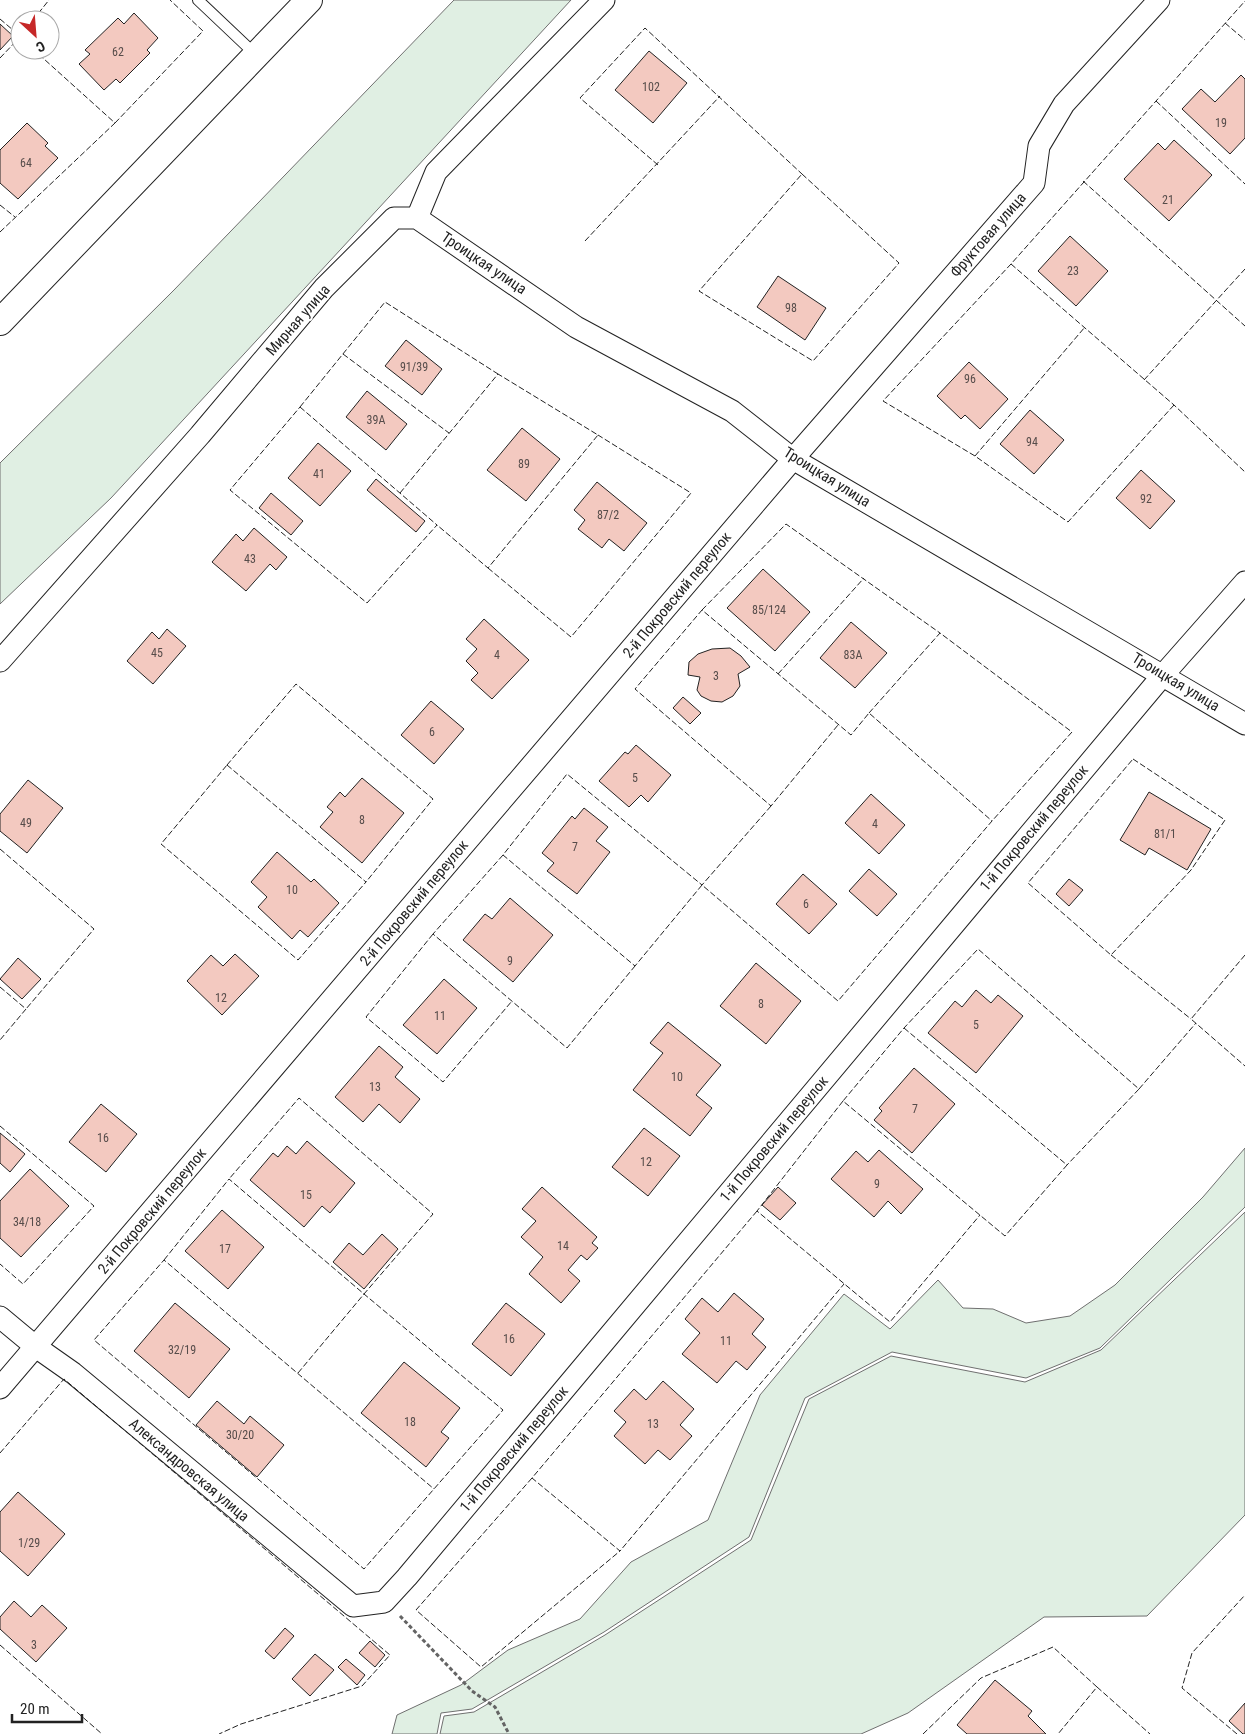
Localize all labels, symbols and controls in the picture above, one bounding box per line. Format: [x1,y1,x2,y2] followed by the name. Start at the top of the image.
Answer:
[10,10,60,60] north arrow
[34,38,48,56] text: С
[112,45,124,59] house number: 62
[642,80,660,94] house number: 102
[1215,116,1227,130] house number: 19
[20,156,32,170] house number: 64
[946,189,1030,281] street label: Фруктовая улица
[1162,193,1174,207] house number: 21
[438,228,530,298] street label: Троицкая улица
[1067,264,1079,278] house number: 23
[262,281,334,359] street label: Мирная улица
[785,301,797,315] house number: 98
[400,360,428,374] house number: 91/39
[964,372,976,386] house number: 96
[367,413,385,427] house number: 39А
[1026,435,1038,449] house number: 94
[780,443,874,511] street label: Троицкая улица
[518,457,530,471] house number: 89
[313,467,325,481] house number: 41
[1140,492,1152,506] house number: 92
[597,508,619,522] house number: 87/2
[619,528,735,662] street label: 2-й Покровский переулок
[244,552,256,566] house number: 43
[752,603,786,617] house number: 85/124
[151,646,163,660] house number: 45
[494,648,500,662] house number: 4
[844,648,862,662] house number: 83А
[1129,649,1223,715] street label: Троицкая улица
[713,669,719,683] house number: 3
[429,725,435,739] house number: 6
[976,761,1092,895] street label: 1-й Покровский переулок
[632,771,638,785] house number: 5
[359,813,365,827] house number: 8
[20,816,32,830] house number: 49
[872,817,878,831] house number: 4
[1154,827,1176,841] house number: 81/1
[356,836,472,970] street label: 2-й Покровский переулок
[572,840,578,854] house number: 7
[286,883,298,897] house number: 10
[803,897,809,911] house number: 6
[507,954,513,968] house number: 9
[215,991,227,1005] house number: 12
[758,997,764,1011] house number: 8
[434,1009,446,1023] house number: 11
[973,1018,979,1032] house number: 5
[671,1070,683,1084] house number: 10
[716,1072,832,1206] street label: 1-й Покровский переулок
[369,1080,381,1094] house number: 13
[912,1102,918,1116] house number: 7
[97,1131,109,1145] house number: 16
[94,1144,210,1278] street label: 2-й Покровский переулок
[640,1155,652,1169] house number: 12
[874,1177,880,1191] house number: 9
[300,1188,312,1202] house number: 15
[13,1215,41,1229] house number: 34/18
[557,1239,569,1253] house number: 14
[219,1242,231,1256] house number: 17
[503,1332,515,1346] house number: 16
[720,1334,732,1348] house number: 11
[168,1343,196,1357] house number: 32/19
[456,1382,572,1516] street label: 1-й Покровский переулок
[125,1415,253,1525] street label: Александровская улица
[404,1415,416,1429] house number: 18
[647,1417,659,1431] house number: 13
[226,1428,254,1442] house number: 30/20
[18,1536,40,1550] house number: 1/29
[31,1638,37,1652] house number: 3
[12,1692,82,1724] scale bar
[20,1700,50,1718] text: 20 m

